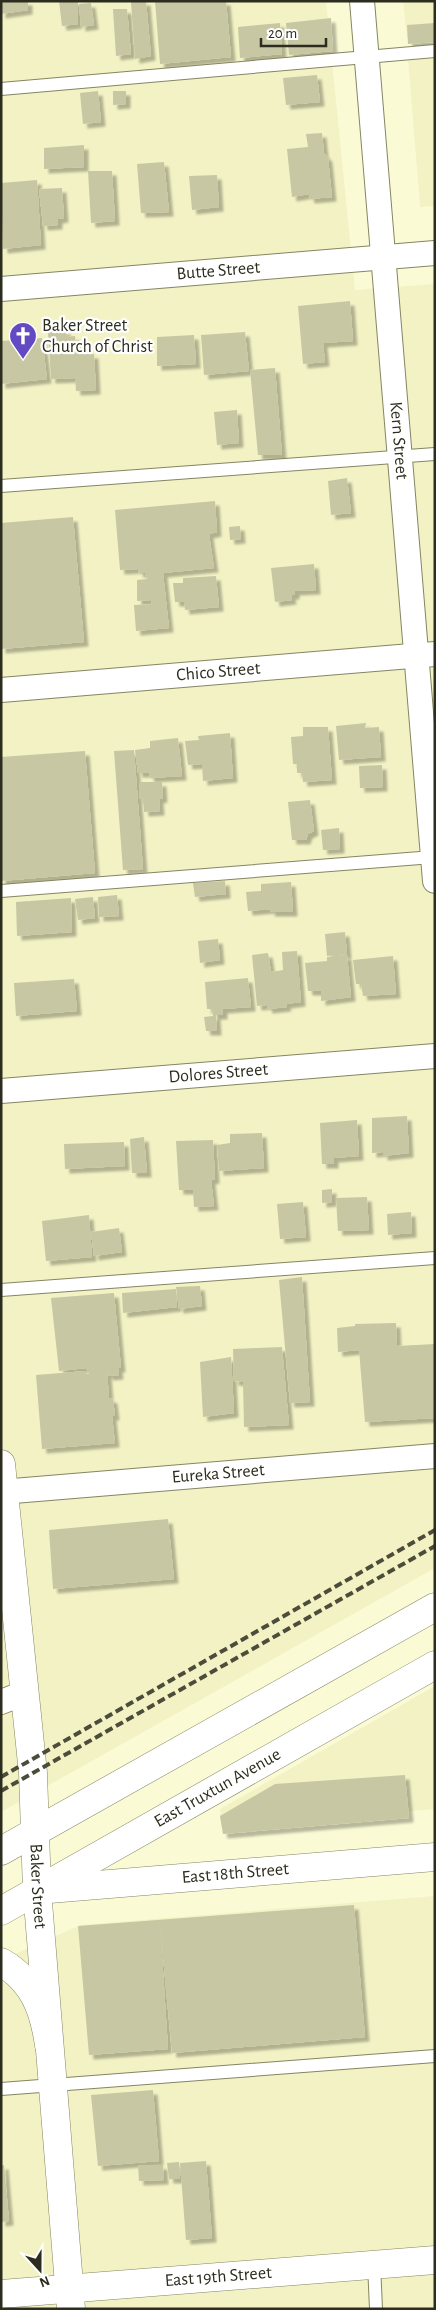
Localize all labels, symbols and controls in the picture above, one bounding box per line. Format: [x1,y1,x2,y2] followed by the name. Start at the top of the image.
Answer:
[261,15,326,47] scale bar
[268,26,297,41] text: 20 m
[176,259,261,283] street label: Butte Street
[42,317,153,356] place label: Baker Street Church of Christ
[8,321,38,360] church icon: Baker Street Church of Christ
[386,401,411,480] street label: Kern Street
[176,660,261,684] street label: Chico Street
[168,1060,269,1086] street label: Dolores Street
[171,1461,266,1487] street label: Eureka Street
[151,1745,284,1831] street label: East Truxtun Avenue
[26,1843,49,1930] street label: Baker Street
[181,1860,290,1887] street label: East 18th Street
[15,2245,65,2295] north arrow
[164,2264,273,2290] street label: East 19th Street
[37,2273,51,2289] text: N

